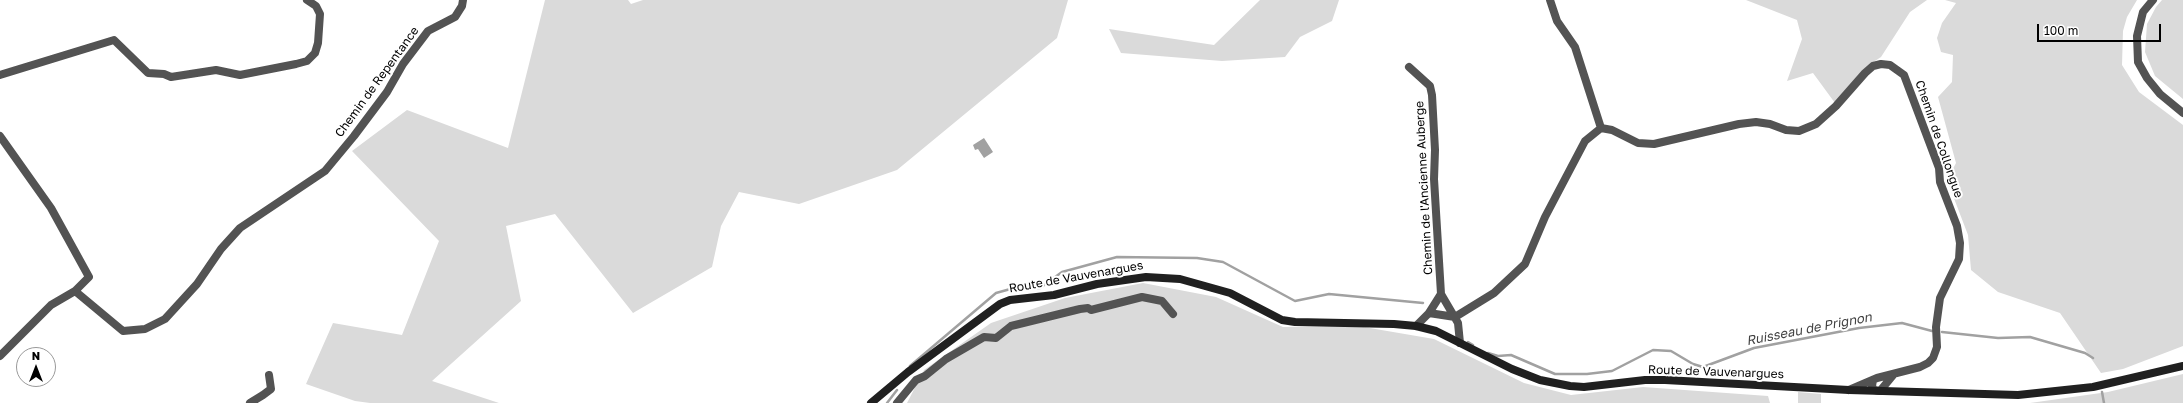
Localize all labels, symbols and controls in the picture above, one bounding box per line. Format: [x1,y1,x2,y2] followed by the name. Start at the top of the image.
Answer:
[2039,16,2163,42] scale bar
[2044,23,2078,38] text: 100 m
[332,24,422,140] street label: Chemin de Repentance
[1912,78,1966,200] street label: Chemin de Collongue
[1412,101,1436,275] street label: Chemin de l'Ancienne Auberge
[1008,258,1144,296] street label: Route de Vauvenargues
[1745,309,1873,349] water label: Ruisseau de Prignon
[16,347,56,387] north arrow
[32,349,40,362] text: N
[1648,362,1784,382] street label: Route de Vauvenargues

